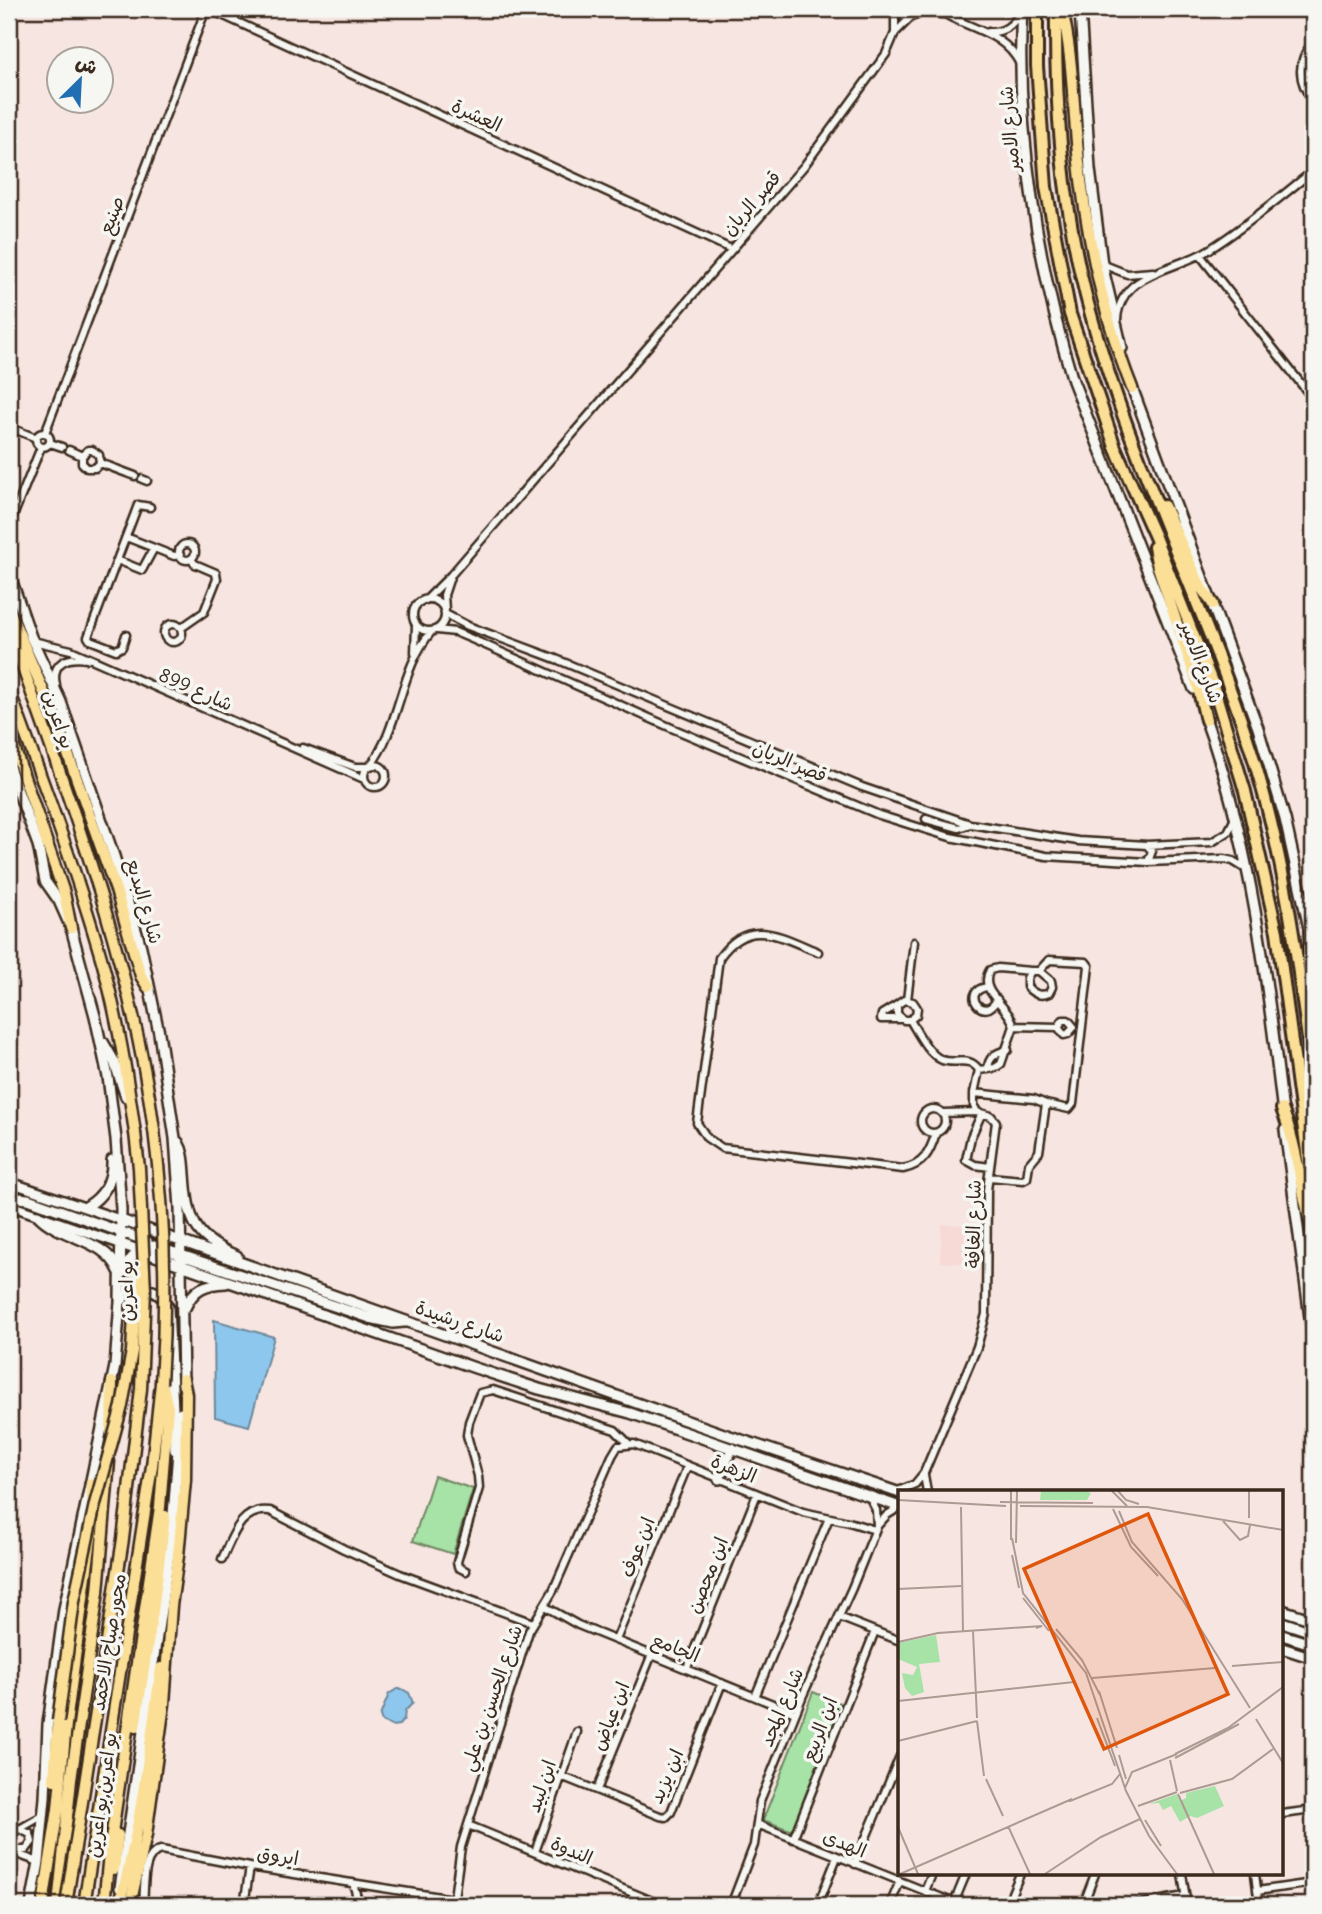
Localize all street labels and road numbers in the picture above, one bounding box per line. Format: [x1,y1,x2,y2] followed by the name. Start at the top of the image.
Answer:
[993,85,1027,175] street label: شارع الامير
[448,93,506,137] street label: العشرة
[716,166,786,240] street label: قصر الريان
[93,192,131,238] street label: صنيع
[1173,616,1229,707] street label: شارع الامير
[154,662,237,718] street label: شارع 899
[38,686,80,752] street label: بو اعرين
[749,735,831,787] street label: قصر الريان
[119,855,169,947] street label: شارع البديع
[960,1179,988,1269] street label: شارع الغافة
[113,1260,139,1322] street label: بو اعرين
[412,1295,508,1349] street label: شارع رشيدة
[708,1448,760,1488] street label: الزهرة
[614,1513,660,1581] street label: ابن عوف
[681,1533,733,1617] street label: ابن محصن
[85,1572,132,1713] street label: محور صباح الاحمد
[455,1622,532,1776] street label: شارع الحسن بن علي
[648,1627,704,1669] street label: الجامع
[754,1664,810,1751] street label: شارع المجد
[585,1678,635,1754] street label: ابن عياض
[796,1693,844,1765] street label: ابن الربيع
[80,1731,122,1859] street label: بو اعرين,بو اعرين
[643,1745,689,1807] street label: ابن يزيد
[521,1757,561,1815] street label: ابن لبيد
[820,1823,870,1863] street label: الهدى
[547,1830,597,1870] street label: الندوة
[255,1840,301,1870] street label: ابروق

